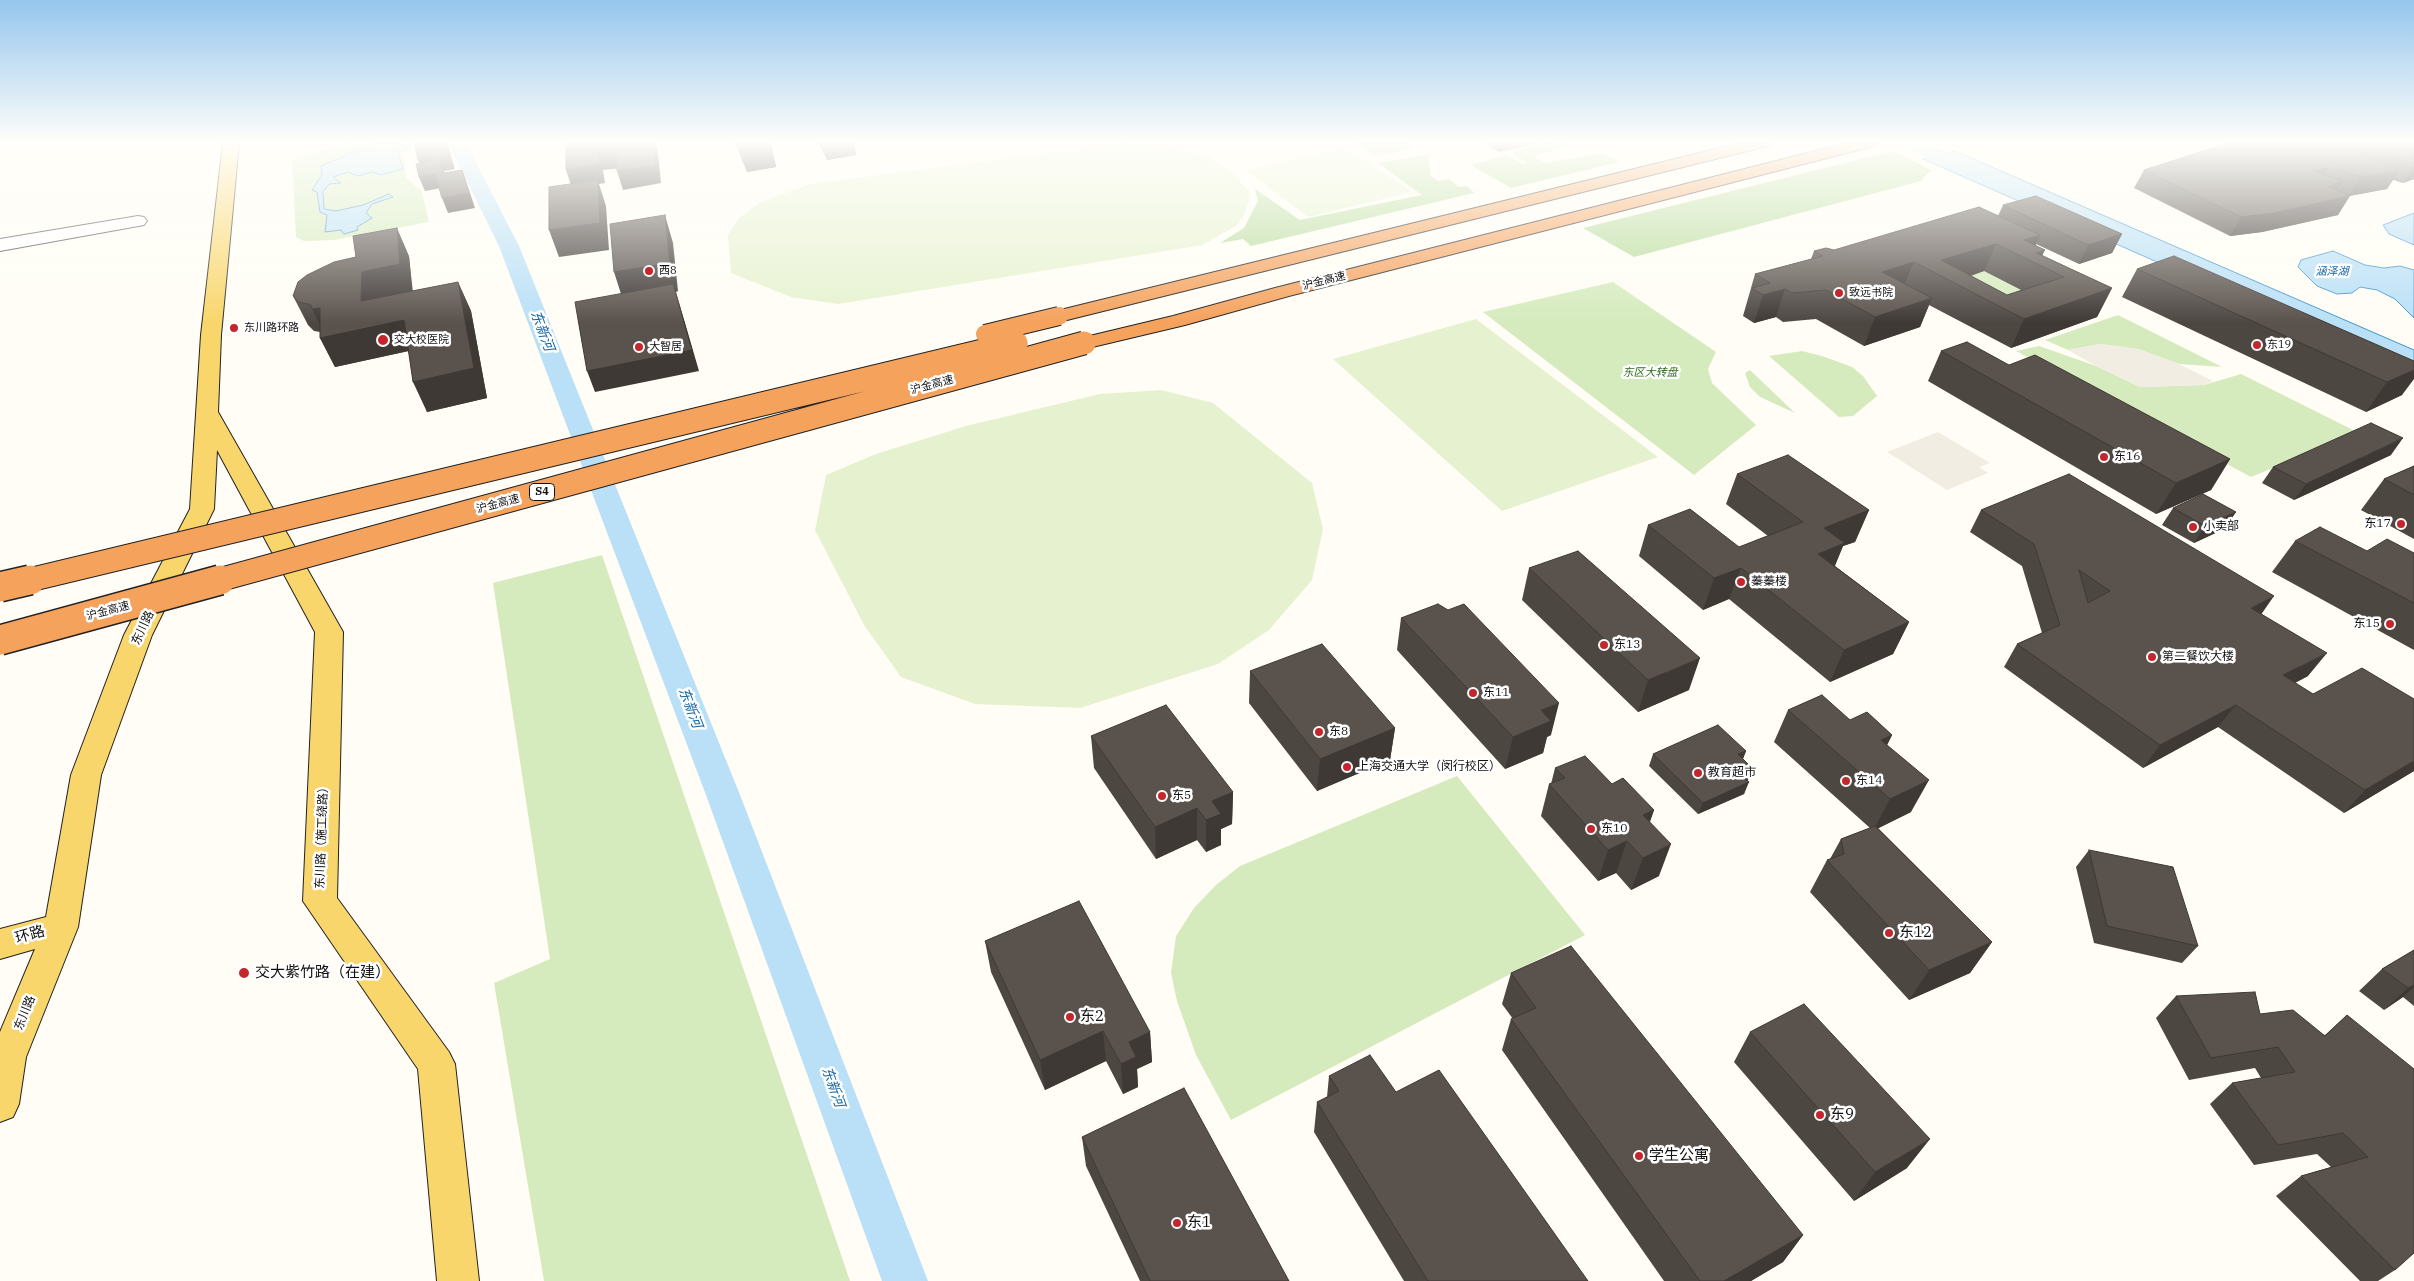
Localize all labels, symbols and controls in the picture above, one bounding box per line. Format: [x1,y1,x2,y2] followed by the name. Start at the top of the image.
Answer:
[659,264,677,278] place label: 西8
[643,265,655,277] marker: 西8
[2316,265,2348,279] water label: 涵泽湖
[1301,269,1347,293] street label: 沪金高速
[1849,286,1893,300] place label: 致远书院
[1833,287,1845,299] marker: 致远书院
[527,308,557,354] water label: 东新河
[244,321,299,335] place label: 东川路环路
[228,322,240,334] marker: 东川路环路
[376,333,390,347] marker: 交大校医院
[394,333,449,347] place label: 交大校医院
[2267,338,2291,352] place label: 东19
[2251,339,2263,351] marker: 东19
[649,340,682,354] place label: 大智居
[633,341,645,353] marker: 大智居
[1623,366,1677,380] park label: 东区大转盘
[909,373,955,397] street label: 沪金高速
[2114,450,2140,464] place label: 东16
[2098,451,2110,463] marker: 东16
[530,484,554,501] road number: S4
[475,492,521,516] street label: 沪金高速
[2365,517,2391,531] place label: 东17
[2395,518,2407,530] marker: 东17
[2203,520,2239,534] place label: 小卖部
[2187,521,2199,533] marker: 小卖部
[1751,575,1787,589] place label: 蓁蓁楼
[1735,576,1747,588] marker: 蓁蓁楼
[85,599,131,623] street label: 沪金高速
[129,609,157,647] street label: 东川路
[2354,617,2380,631] place label: 东15
[2384,618,2396,630] marker: 东15
[1614,638,1640,652] place label: 东13
[1598,639,1610,651] marker: 东13
[2162,650,2234,664] place label: 第二餐饮大楼
[2146,651,2158,663] marker: 第二餐饮大楼
[675,685,705,731] water label: 东新河
[1483,686,1509,700] place label: 东11
[1467,687,1479,699] marker: 东11
[1329,725,1348,739] place label: 东8
[1313,726,1325,738] marker: 东8
[1357,760,1501,774] place label: 上海交通大学（闵行校区）
[1341,761,1353,773] marker: 上海交通大学（闵行校区）
[1708,766,1756,780] place label: 教育超市
[1692,767,1704,779] marker: 教育超市
[1856,774,1882,788] place label: 东14
[1840,775,1852,787] marker: 东14
[313,781,331,889] street label: 东川路（施工绕路）
[1172,789,1191,803] place label: 东5
[1156,790,1168,802] marker: 东5
[1601,822,1627,836] place label: 东10
[1585,823,1597,835] marker: 东10
[13,922,47,948] street label: 环路
[1899,924,1932,942] place label: 东12
[1883,927,1895,939] marker: 东12
[255,964,390,982] place label: 交大紫竹路（在建）
[237,966,251,980] marker: 交大紫竹路（在建）
[12,994,38,1032] street label: 东川路
[1080,1008,1104,1026] place label: 东2
[1064,1011,1076,1023] marker: 东2
[818,1064,848,1110] water label: 东新河
[1830,1106,1854,1124] place label: 东9
[1814,1109,1826,1121] marker: 东9
[1649,1147,1709,1165] place label: 学生公寓
[1633,1150,1645,1162] marker: 学生公寓
[1187,1214,1211,1232] place label: 东1
[1171,1217,1183,1229] marker: 东1

